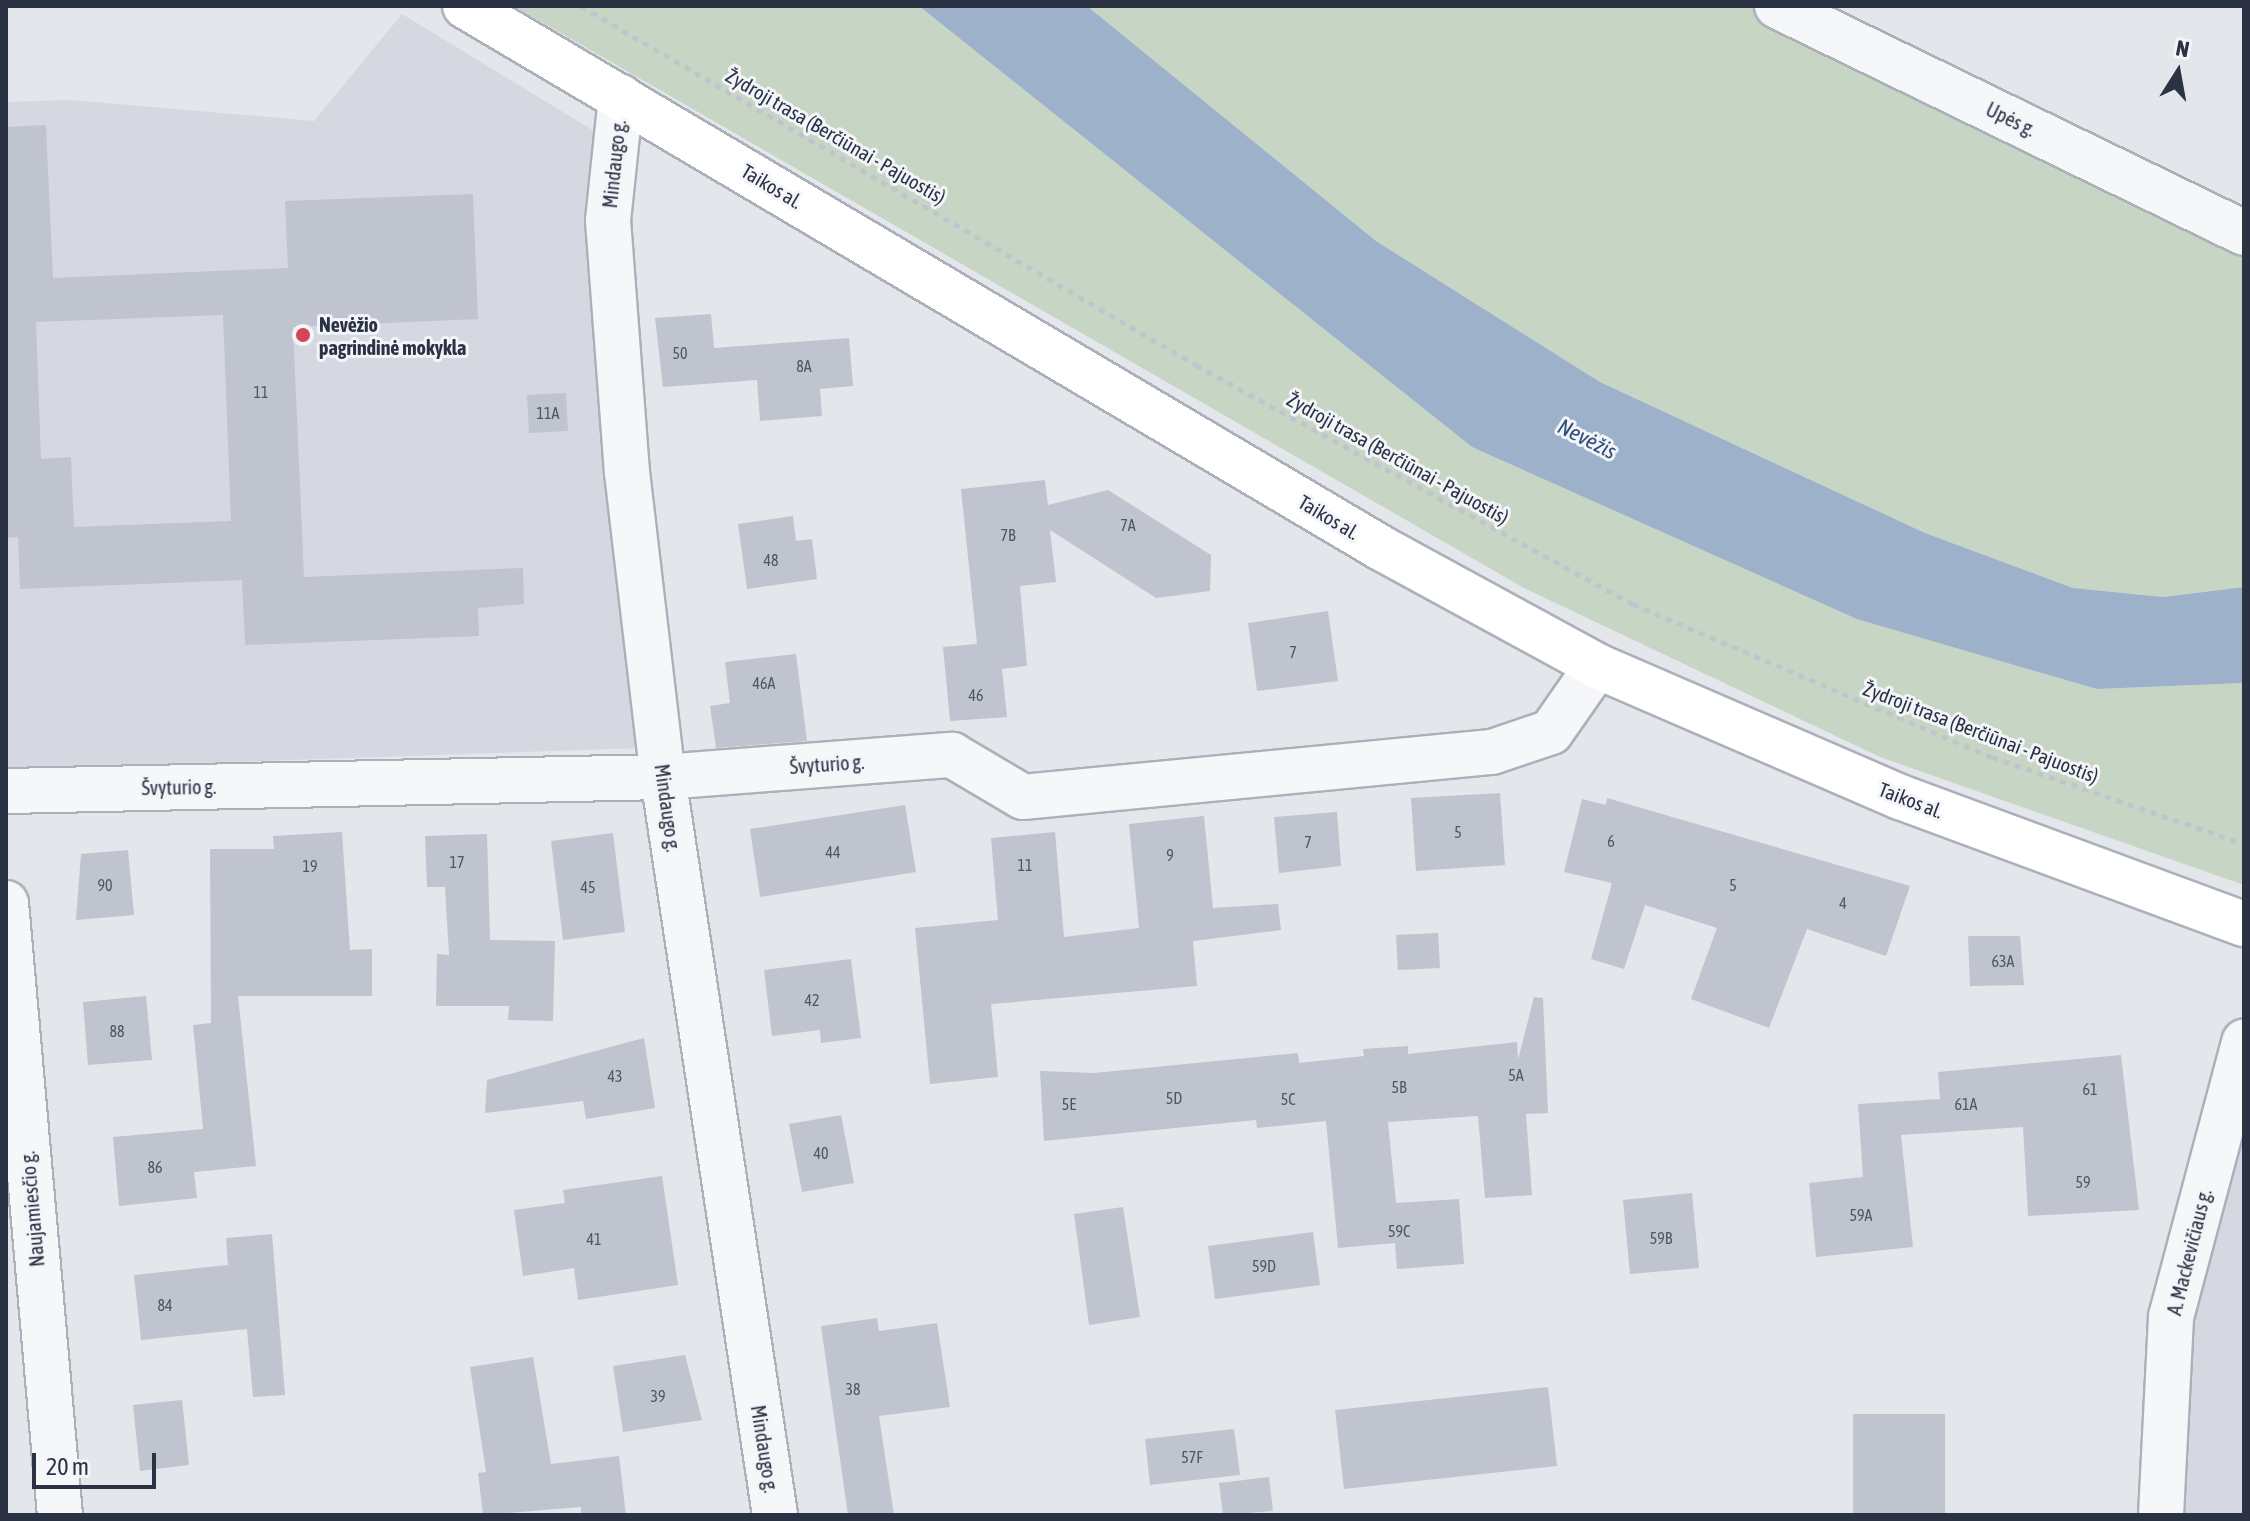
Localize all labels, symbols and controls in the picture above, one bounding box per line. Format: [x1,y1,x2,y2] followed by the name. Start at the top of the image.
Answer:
[2138,32,2218,112] north arrow
[2174,34,2191,62] text: N
[722,63,950,209] street label: Žydroji trasa (Berčiūnai - Pajuostis)
[1982,97,2040,141] street label: Upės g.
[597,119,631,209] street label: Mindaugo g.
[737,158,807,214] street label: Taikos al.
[319,312,466,359] place label: Nevėžio pagrindinė mokykla
[294,326,312,344] marker: Nevėžio pagrindinė mokykla
[672,343,688,363] house number: 50
[796,356,812,376] house number: 8A
[253,382,269,402] house number: 11
[1283,387,1513,529] street label: Žydroji trasa (Berčiūnai - Pajuostis)
[537,403,559,423] house number: 11A
[1553,413,1621,465] water label: Nevėžis
[1294,489,1364,545] street label: Taikos al.
[1120,515,1136,535] house number: 7A
[1000,525,1016,545] house number: 7B
[763,550,779,570] house number: 48
[1289,642,1297,662] house number: 7
[753,673,775,693] house number: 46A
[1860,676,2102,788] street label: Žydroji trasa (Berčiūnai - Pajuostis)
[968,685,984,705] house number: 46
[789,749,865,779] street label: Švyturio g.
[650,762,686,854] street label: Mindaugo g.
[141,774,217,800] street label: Švyturio g.
[1875,777,1947,823] street label: Taikos al.
[1454,822,1462,842] house number: 5
[1607,831,1615,851] house number: 6
[1304,832,1312,852] house number: 7
[825,842,841,862] house number: 44
[1166,845,1174,865] house number: 9
[449,852,465,872] house number: 17
[1017,855,1033,875] house number: 11
[302,856,318,876] house number: 19
[97,875,113,895] house number: 90
[1729,875,1737,895] house number: 5
[580,877,596,897] house number: 45
[1839,893,1847,913] house number: 4
[1992,951,2014,971] house number: 63A
[804,990,820,1010] house number: 42
[109,1021,125,1041] house number: 88
[1508,1065,1524,1085] house number: 5A
[607,1066,623,1086] house number: 43
[1391,1077,1407,1097] house number: 5B
[2082,1079,2098,1099] house number: 61
[1166,1088,1182,1108] house number: 5D
[1281,1089,1295,1109] house number: 5C
[1062,1094,1076,1114] house number: 5E
[1955,1094,1977,1114] house number: 61A
[813,1143,829,1163] house number: 40
[15,1150,49,1268] street label: Naujamiesčio g.
[147,1157,163,1177] house number: 86
[2075,1172,2091,1192] house number: 59
[2162,1186,2216,1318] street label: A. Mackevičiaus g.
[1850,1205,1872,1225] house number: 59A
[1388,1221,1410,1241] house number: 59C
[1650,1228,1672,1248] house number: 59B
[586,1229,602,1249] house number: 41
[1252,1256,1276,1276] house number: 59D
[157,1295,173,1315] house number: 84
[845,1379,861,1399] house number: 38
[650,1386,666,1406] house number: 39
[746,1403,784,1495] street label: Mindaugo g.
[36,1437,160,1487] scale bar
[1181,1447,1203,1467] house number: 57F
[46,1453,89,1480] text: 20 m

